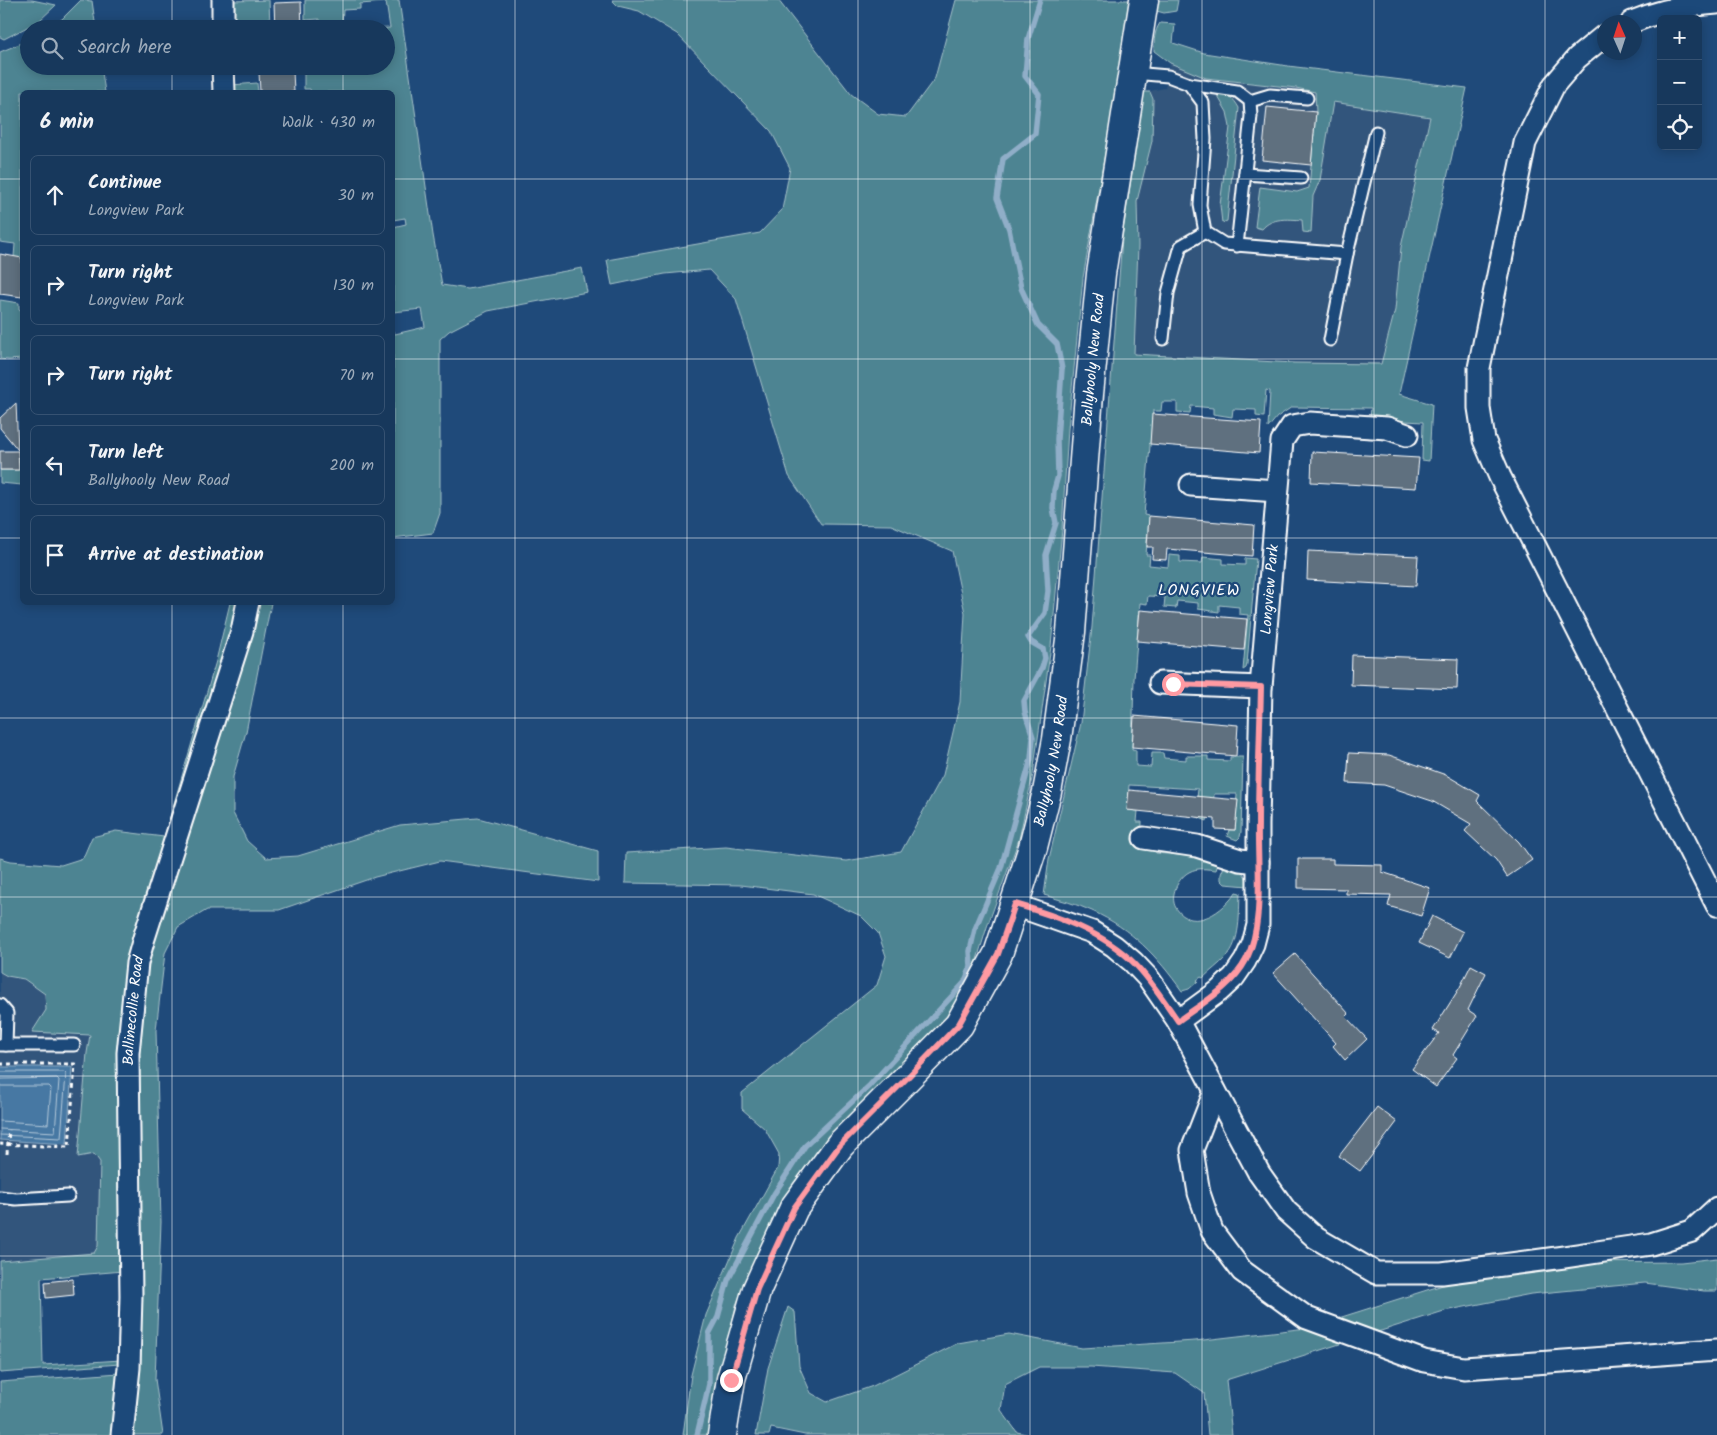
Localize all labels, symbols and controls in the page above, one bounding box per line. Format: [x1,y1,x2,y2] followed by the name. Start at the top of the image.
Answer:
[1597,15,1642,60] north arrow
[1657,15,1702,150] map controls
[1657,15,1702,60] button: +
[20,20,395,75] search box
[78,33,172,63] text: Search here
[38,34,66,62] icon: search
[1657,60,1702,105] button: −
[1657,105,1702,150] button: locate
[40,106,94,139] text: 6 min
[282,110,375,135] text: Walk · 430 m
[88,168,161,198] text: Continue
[41,181,69,209] icon: ahead
[338,183,374,208] text: 30 m
[88,198,184,223] text: Longview Park
[88,258,173,288] text: Turn right
[41,271,69,299] icon: right
[333,273,374,298] text: 130 m
[88,288,184,313] text: Longview Park
[1076,292,1112,427] street label: Ballyhooly New Road
[88,360,173,390] text: Turn right
[41,361,69,389] icon: right
[339,363,374,388] text: 70 m
[88,438,163,468] text: Turn left
[41,451,69,479] icon: left
[330,453,374,478] text: 200 m
[88,468,229,493] text: Ballyhooly New Road
[88,540,264,570] text: Arrive at destination
[41,541,69,569] icon: arrive
[1255,543,1286,636] street label: Longview Park
[1158,578,1240,603] district label: LONGVIEW
[1162,673,1185,696] route start
[1028,694,1076,829] street label: Ballyhooly New Road
[117,953,152,1065] street label: Ballinecollie Road
[720,1369,743,1392] route end

